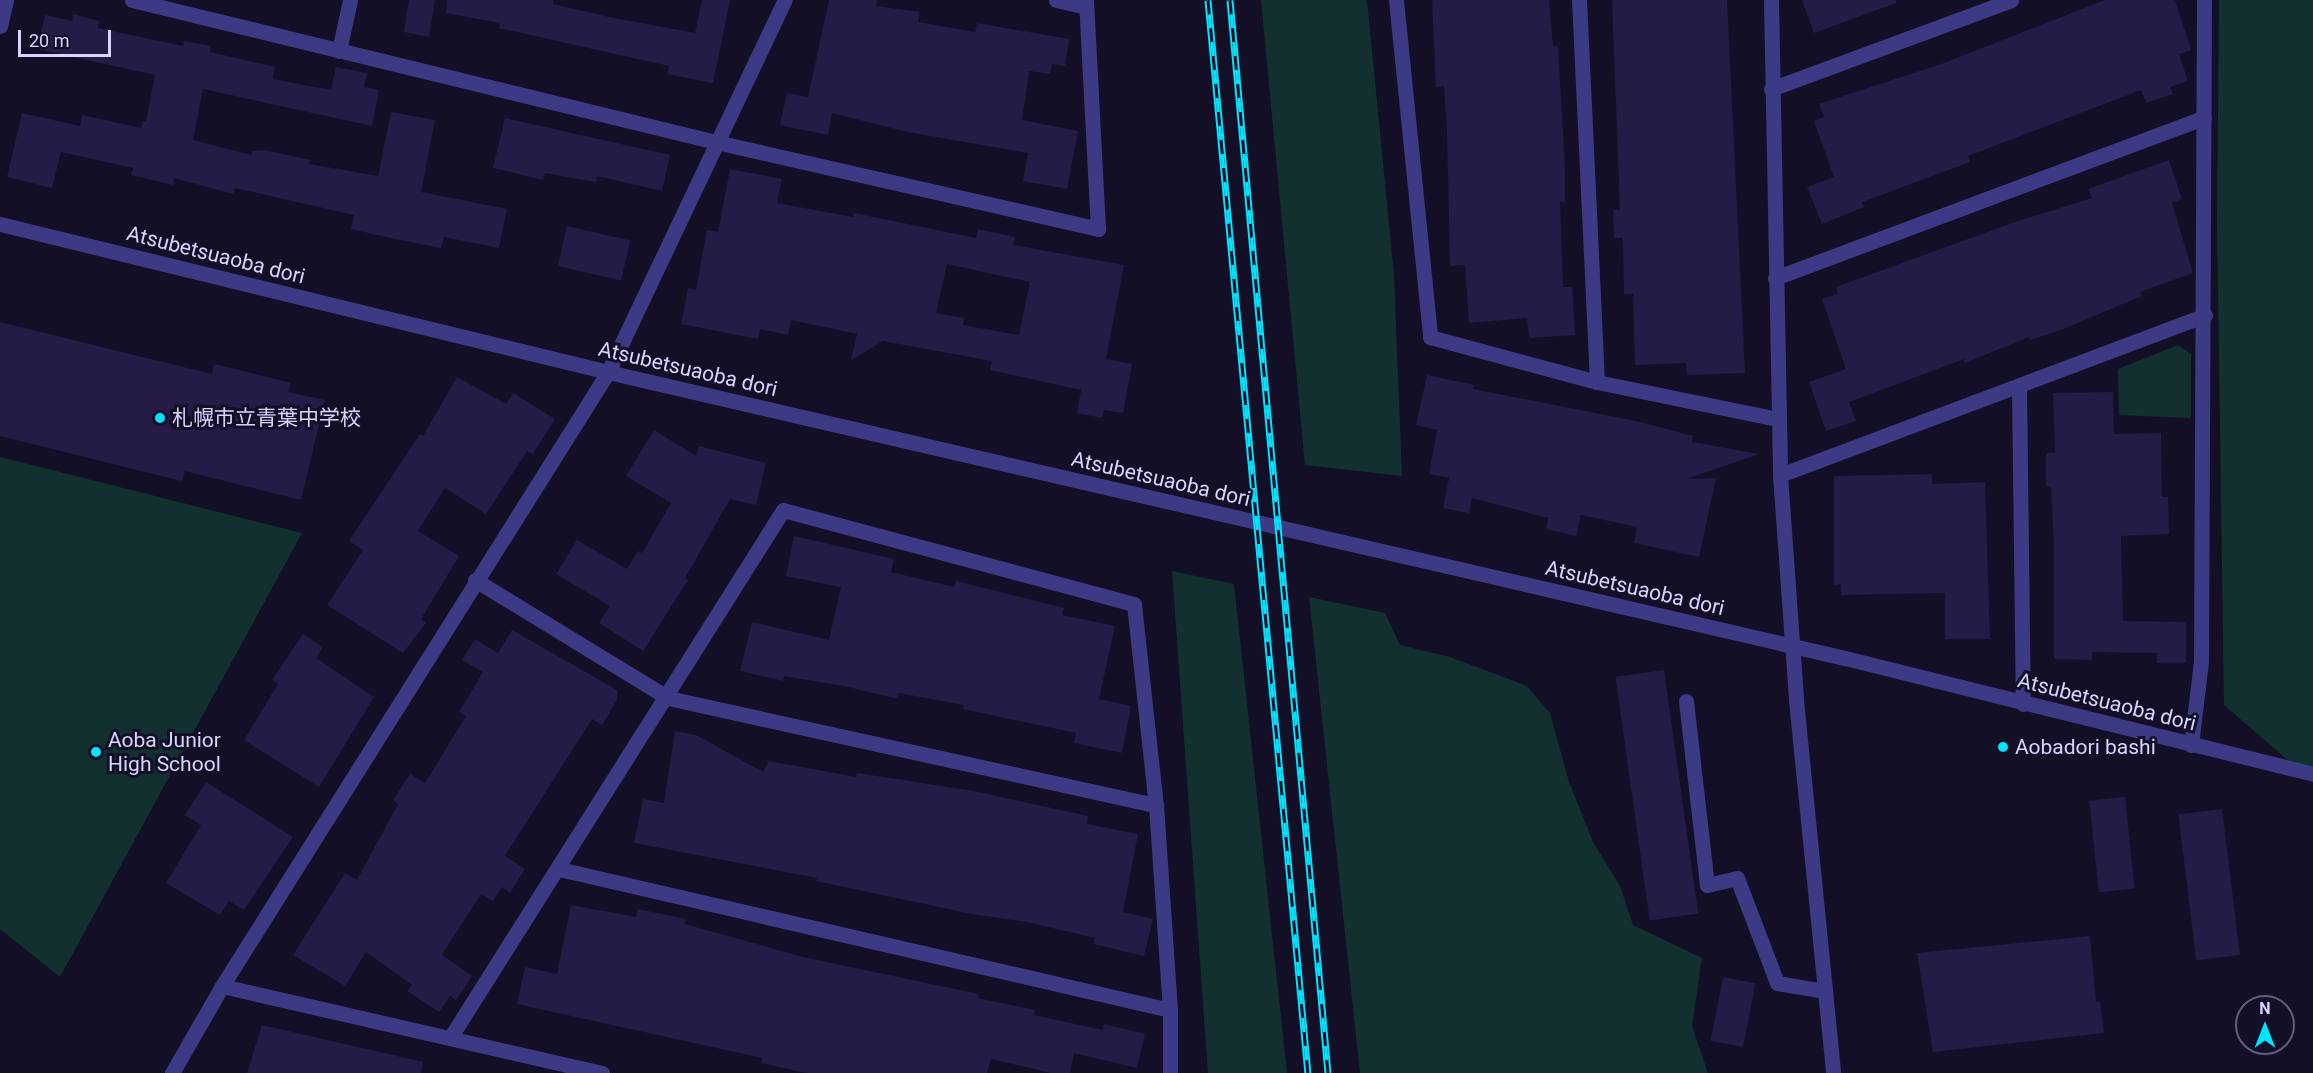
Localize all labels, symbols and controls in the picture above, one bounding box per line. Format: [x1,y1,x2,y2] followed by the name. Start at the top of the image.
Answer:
[21,18,114,56] scale bar
[29,30,69,51] text: 20 m
[124,221,308,289] street label: Atsubetsuaoba dori
[596,336,780,402] street label: Atsubetsuaoba dori
[172,405,361,431] place label: 札幌市立青葉中学校
[153,411,167,425] marker: 札幌市立青葉中学校
[1069,446,1253,512] street label: Atsubetsuaoba dori
[1543,555,1727,621] street label: Atsubetsuaoba dori
[2015,668,2199,736] street label: Atsubetsuaoba dori
[108,727,221,777] place label: Aoba Junior High School
[2015,734,2156,760] place label: Aobadori bashi
[1996,740,2010,754] marker: Aobadori bashi
[89,745,103,759] marker: Aoba Junior High School
[2235,995,2295,1055] north arrow
[2259,999,2271,1018] text: N

